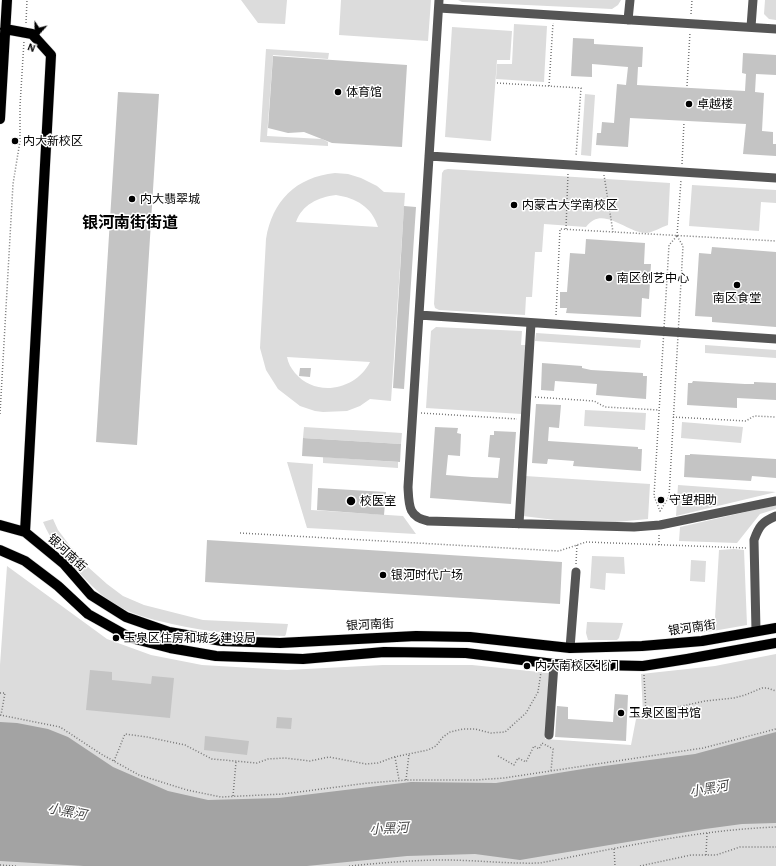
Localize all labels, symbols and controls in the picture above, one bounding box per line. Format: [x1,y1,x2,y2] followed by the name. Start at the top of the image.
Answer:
[16,16,56,56] north arrow
[26,41,37,54] text: N
[346,85,382,99] place label: 体育馆
[333,87,343,97] marker: 体育馆
[697,97,733,111] place label: 卓越楼
[684,99,694,109] marker: 卓越楼
[23,134,83,148] place label: 内大新校区
[10,136,20,146] marker: 内大新校区
[140,192,200,206] place label: 内大翡翠城
[127,194,137,204] marker: 内大翡翠城
[522,198,618,212] place label: 内蒙古大学南校区
[509,200,519,210] marker: 内蒙古大学南校区
[82,213,178,233] district label: 银河南街街道
[617,271,689,285] place label: 南区创艺中心
[604,273,614,283] marker: 南区创艺中心
[732,280,742,290] marker: 南区食堂
[713,291,761,305] place label: 南区食堂
[669,493,717,507] place label: 守望相助
[360,494,396,508] place label: 校医室
[345,495,357,507] marker: 校医室
[656,495,666,505] marker: 守望相助
[45,531,89,575] street label: 银河南街
[391,568,463,582] place label: 银河时代广场
[378,570,388,580] marker: 银河时代广场
[346,617,394,633] street label: 银河南街
[667,618,717,638] street label: 银河南街
[124,631,256,645] place label: 玉泉区住房和城乡建设局
[111,633,121,643] marker: 玉泉区住房和城乡建设局
[535,659,619,673] place label: 内大南校区北门
[522,661,532,671] marker: 内大南校区北门
[629,706,701,720] place label: 玉泉区图书馆
[616,708,626,718] marker: 玉泉区图书馆
[688,778,730,800] water label: 小黑河
[46,801,88,823] water label: 小黑河
[369,820,409,838] water label: 小黑河

